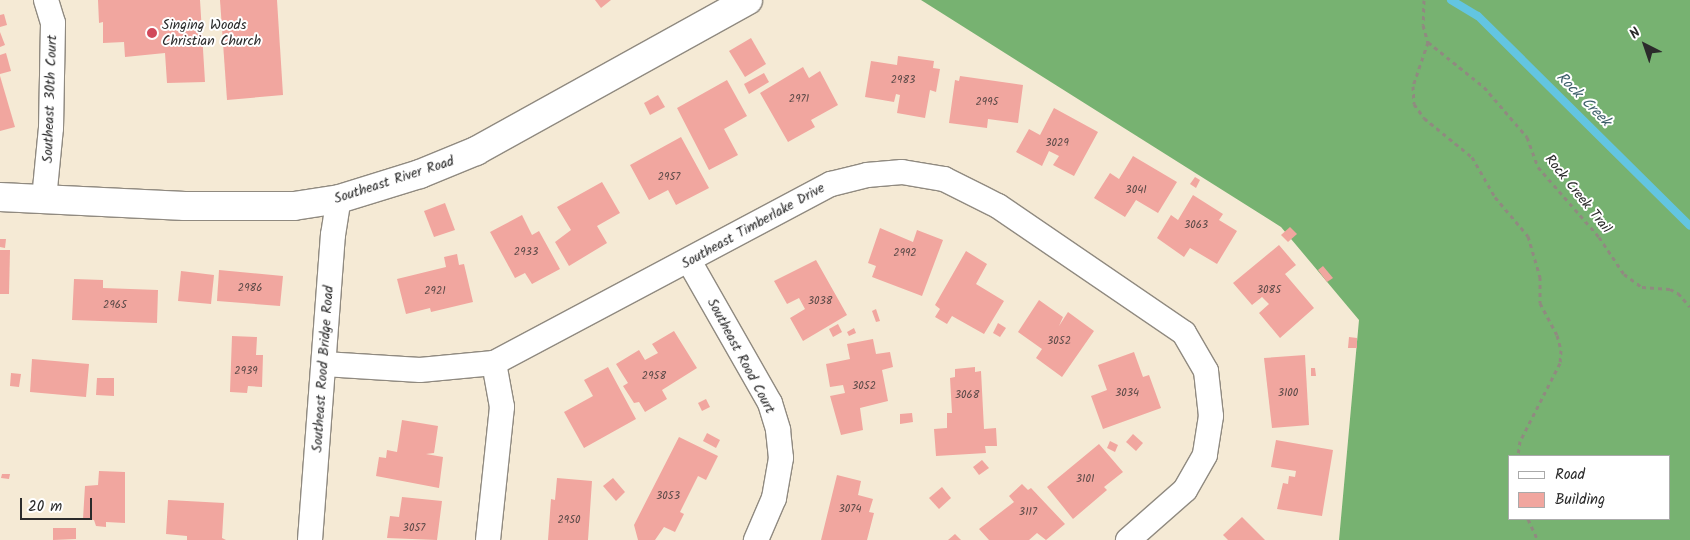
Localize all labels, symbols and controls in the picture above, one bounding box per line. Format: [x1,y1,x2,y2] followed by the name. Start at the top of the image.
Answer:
[162,17,261,49] place label: Singing Woods Christian Church
[1620,20,1670,70] north arrow
[1625,22,1646,45] text: N
[146,27,158,39] marker: Singing Woods Christian Church
[39,35,61,163] street label: Southeast 30th Court
[1552,69,1614,131] water label: Rock Creek
[891,73,915,87] house number: 2983
[789,92,809,106] house number: 2971
[975,95,999,109] house number: 2995
[1045,136,1069,150] house number: 3029
[1541,151,1615,237] street label: Rock Creek Trail
[332,153,456,207] street label: Southeast River Road
[658,170,680,184] house number: 2957
[678,180,828,272] street label: Southeast Timberlake Drive
[1125,183,1147,197] house number: 3041
[1184,218,1208,232] house number: 3063
[514,245,538,259] house number: 2933
[893,246,917,260] house number: 2992
[238,281,262,295] house number: 2986
[1257,283,1281,297] house number: 3085
[424,284,446,298] house number: 2921
[309,285,337,453] street label: Southeast Rood Bridge Road
[808,294,832,308] house number: 3038
[703,295,779,417] street label: Southeast Rood Court
[103,298,127,312] house number: 2965
[1047,334,1071,348] house number: 3052
[234,364,258,378] house number: 2939
[642,369,666,383] house number: 2958
[852,379,876,393] house number: 3052
[1115,386,1139,400] house number: 3034
[1278,386,1298,400] house number: 3100
[955,388,979,402] house number: 3068
[1508,455,1670,520] legend
[1555,463,1585,487] text: Road
[1076,472,1094,486] house number: 3101
[22,488,95,520] scale bar
[1555,488,1605,512] text: Building
[656,489,680,503] house number: 3053
[28,495,62,519] text: 20 m
[839,502,861,516] house number: 3074
[1019,505,1037,519] house number: 3117
[557,513,581,527] house number: 2950
[403,521,425,535] house number: 3057

